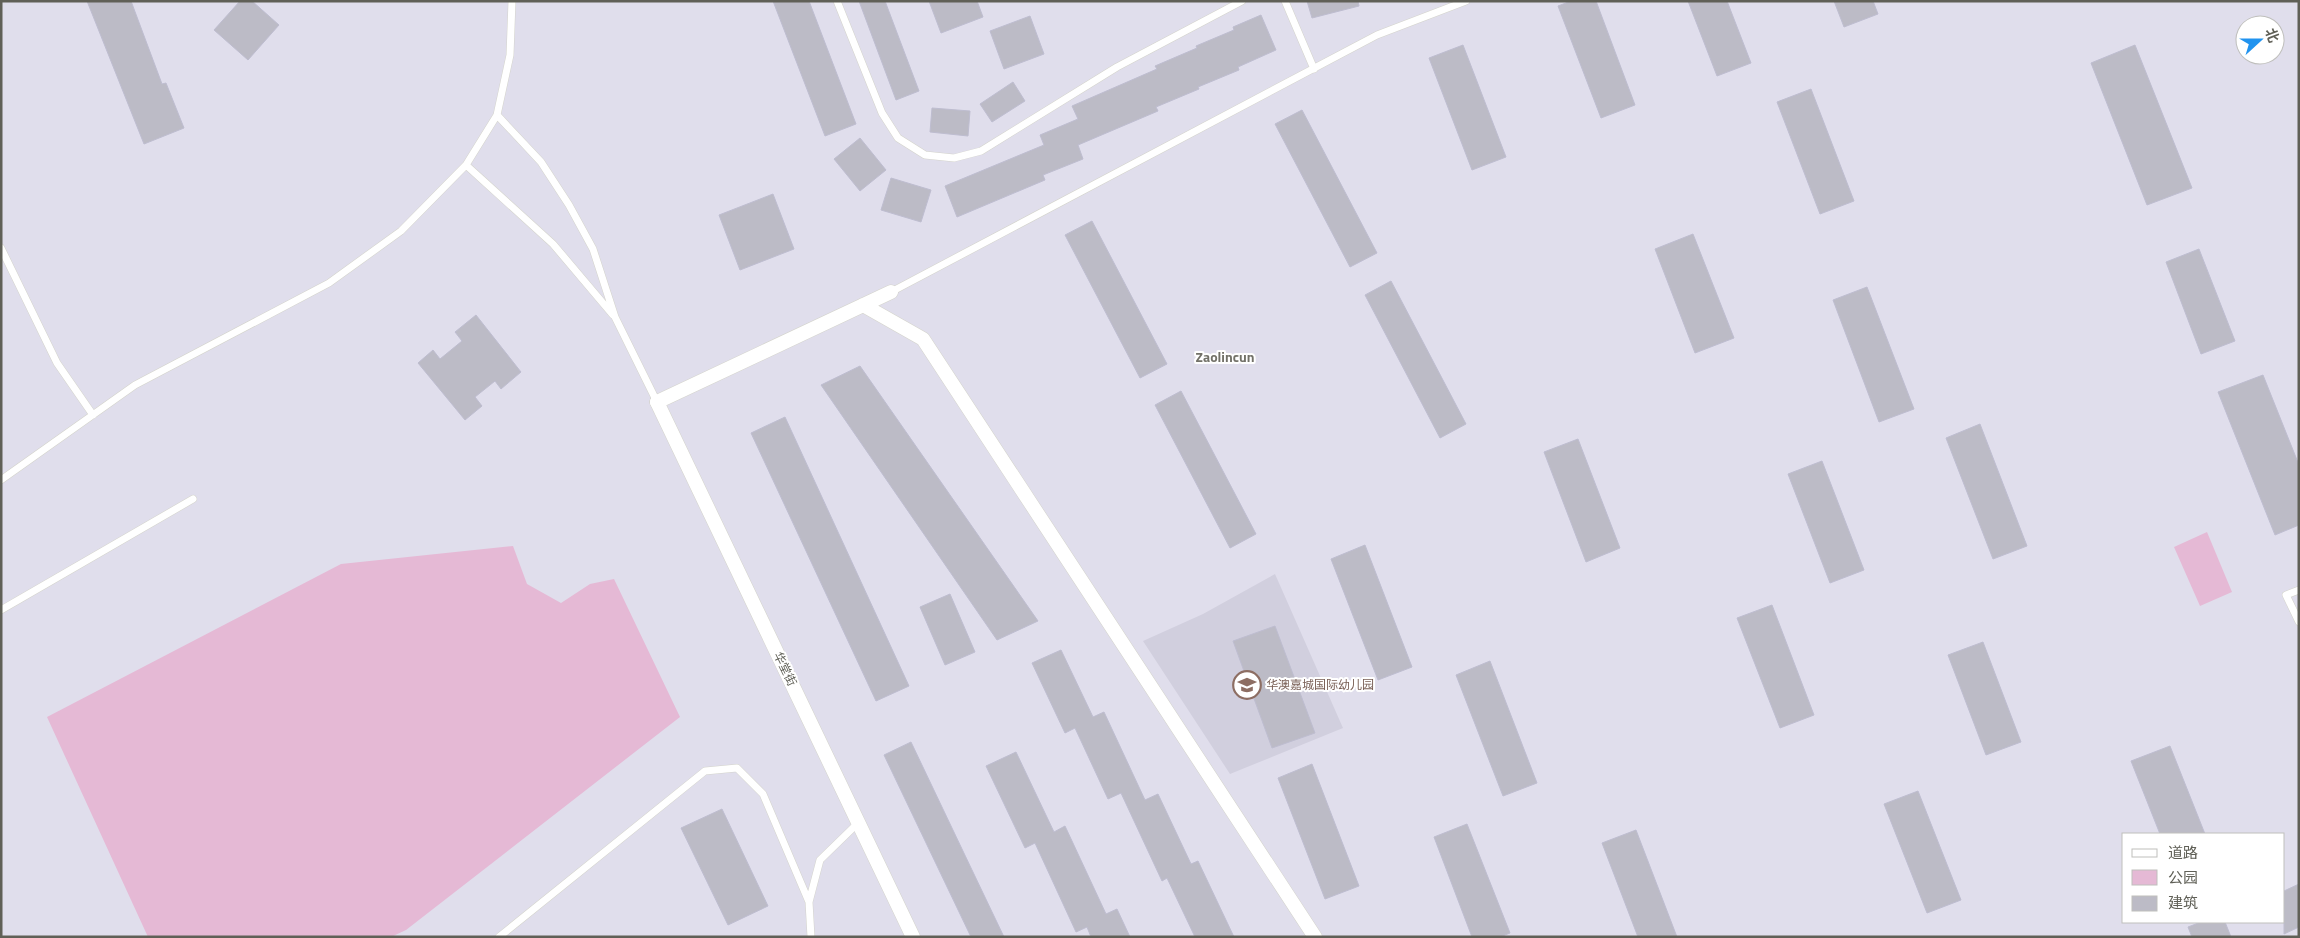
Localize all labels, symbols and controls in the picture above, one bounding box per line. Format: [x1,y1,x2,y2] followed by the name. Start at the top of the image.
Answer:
[2235,15,2285,65] north arrow
[2260,25,2285,45] text: 北
[1196,346,1254,367] district label: Zaolincun
[769,648,802,689] street label: 华堂街
[1232,670,1262,700] school or university icon: 华澳嘉城国际幼儿园
[1266,675,1374,694] place label: 华澳嘉城国际幼儿园
[2122,833,2285,923] legend
[2168,841,2198,864] text: 道路
[2168,866,2198,889] text: 公园
[2168,891,2198,914] text: 建筑

